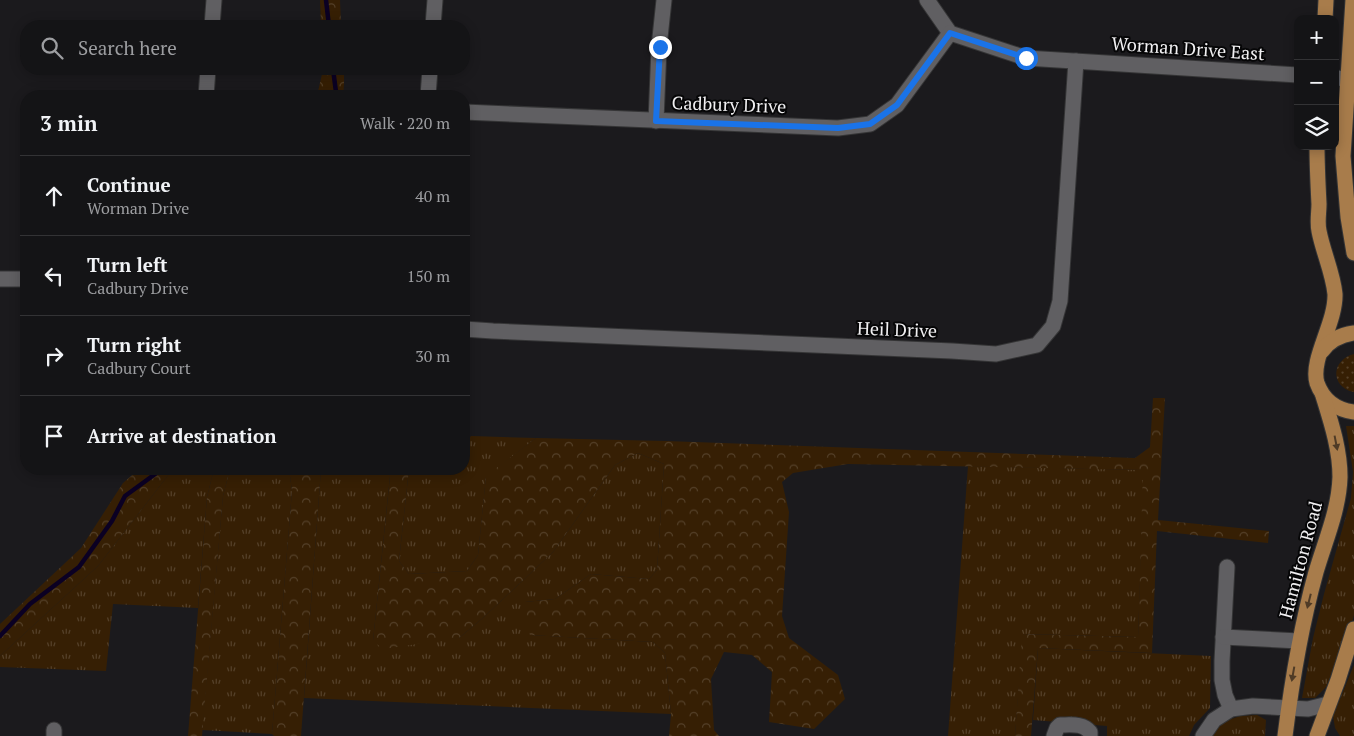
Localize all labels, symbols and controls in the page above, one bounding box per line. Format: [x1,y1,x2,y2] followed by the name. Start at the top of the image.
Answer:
[1294,15,1339,150] map controls
[1294,15,1339,60] button: +
[20,20,470,75] search box
[1111,31,1266,65] street label: Worman Drive East
[38,34,66,62] icon: search
[78,35,177,60] text: Search here
[649,36,672,59] route end
[1015,47,1038,70] route start
[1294,60,1339,105] button: −
[671,90,787,118] street label: Cadbury Drive
[1294,105,1339,150] button: layers
[40,109,97,137] text: 3 min
[360,112,450,134] text: Walk · 220 m
[87,172,171,197] text: Continue
[40,182,68,210] icon: ahead
[415,185,450,207] text: 40 m
[87,197,189,219] text: Worman Drive
[87,252,168,277] text: Turn left
[40,262,68,290] icon: left
[407,265,450,287] text: 150 m
[87,277,189,299] text: Cadbury Drive
[856,316,938,342] street label: Heil Drive
[87,332,181,357] text: Turn right
[40,342,68,370] icon: right
[415,345,450,367] text: 30 m
[87,357,191,379] text: Cadbury Court
[40,422,68,450] icon: arrive
[87,423,276,448] text: Arrive at destination
[1332,435,1340,451] one-way arrow
[1273,498,1327,621] street label: Hamilton Road
[1305,593,1313,608] one-way arrow
[1289,666,1297,682] one-way arrow

